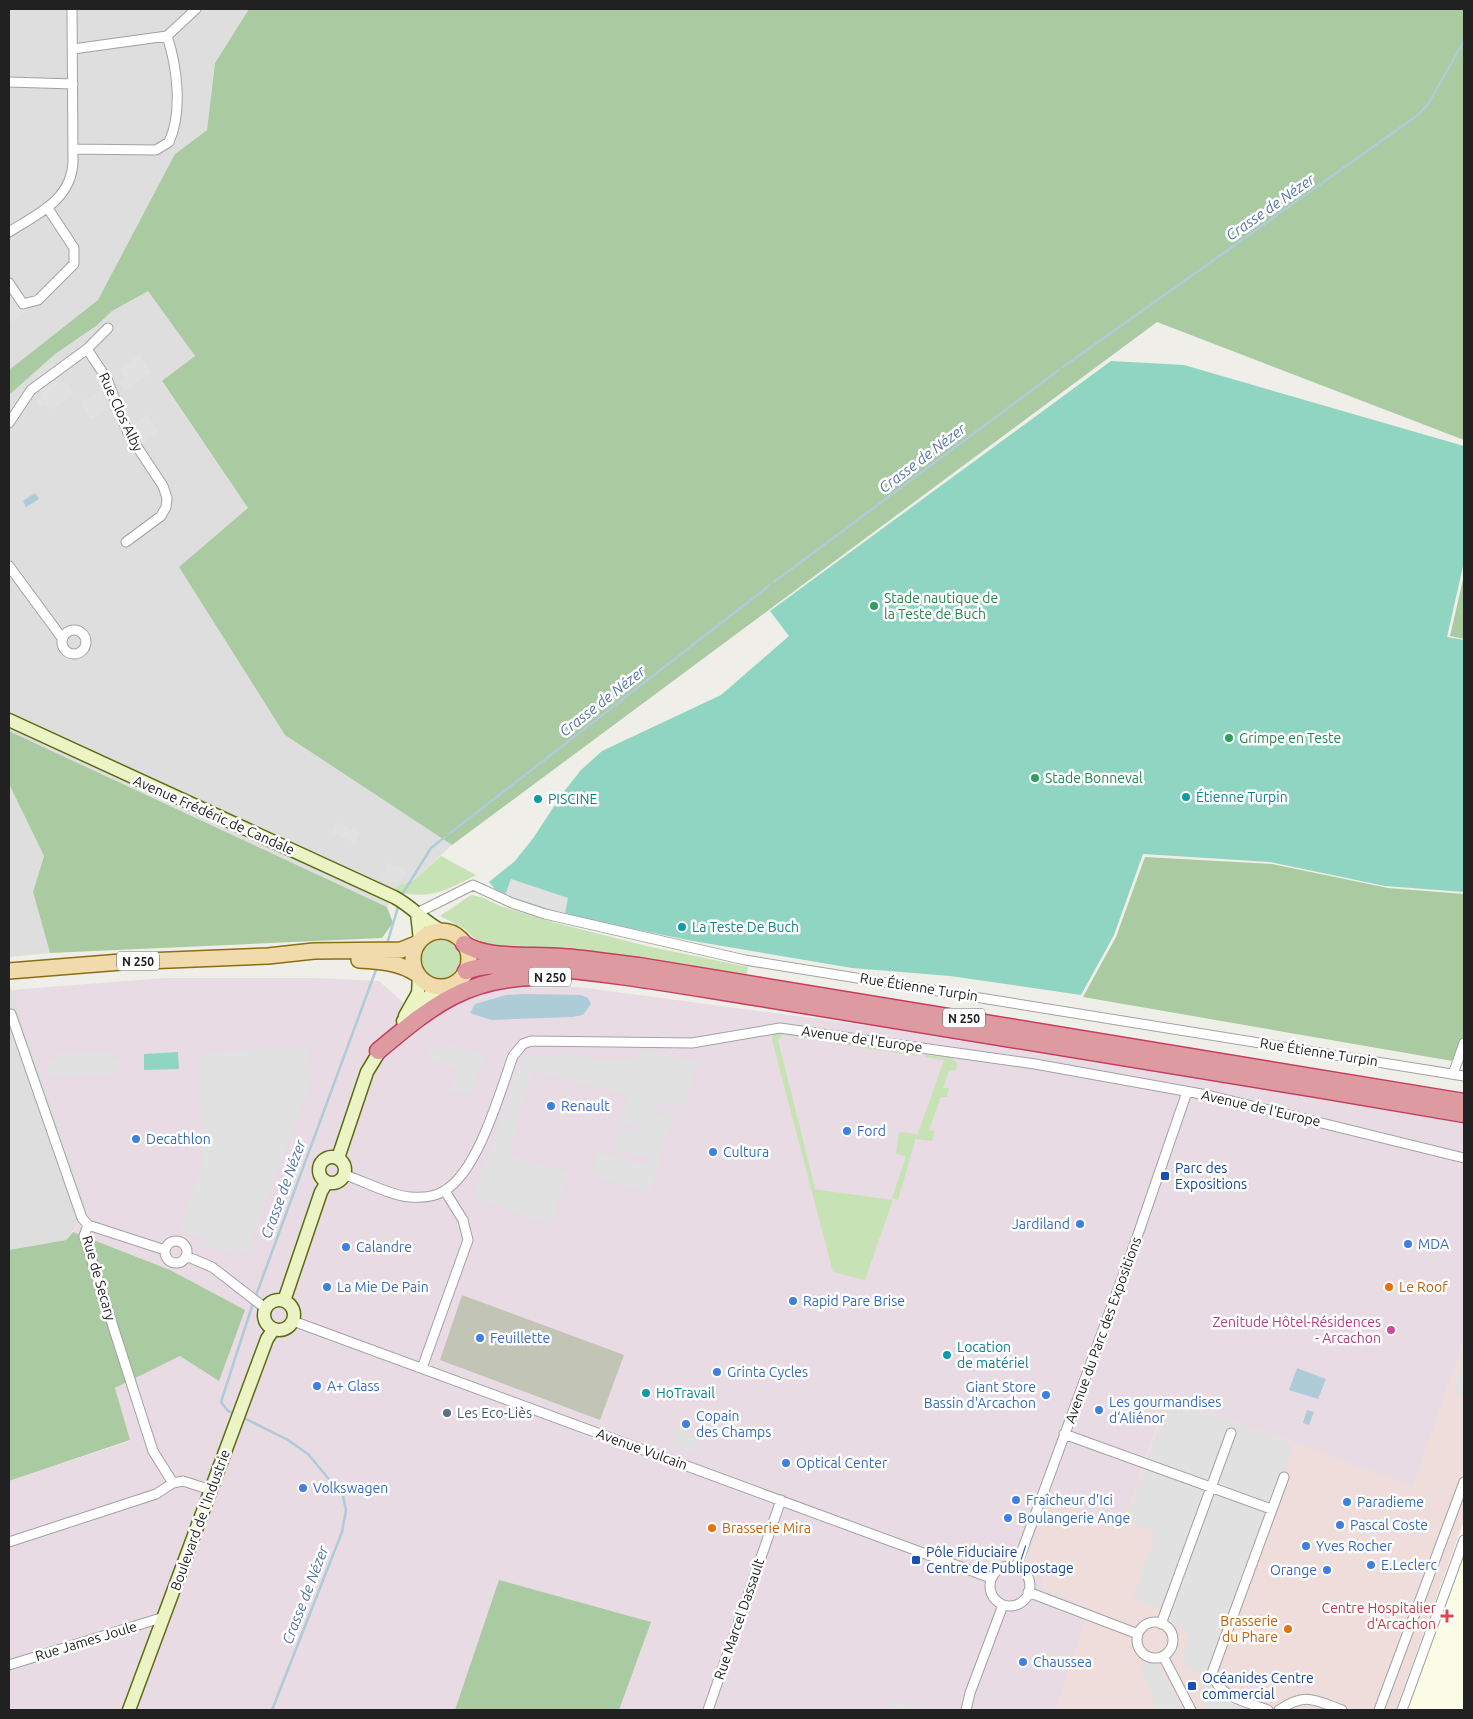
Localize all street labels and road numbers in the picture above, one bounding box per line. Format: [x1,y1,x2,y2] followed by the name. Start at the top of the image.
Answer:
[96,370,146,454] street label: Rue Clos Alby
[131,772,297,858] street label: Avenue Frédéric de Candale
[117,951,159,970] road number: N 250
[529,968,571,986] road number: N 250
[859,969,979,1004] street label: Rue Étienne Turpin
[943,1008,985,1028] road number: N 250
[801,1023,923,1055] street label: Avenue de l'Europe
[1259,1034,1379,1069] street label: Rue Étienne Turpin
[1200,1087,1322,1129] street label: Avenue de l'Europe
[79,1234,119,1323] street label: Rue de Secary
[1062,1234,1144,1426] street label: Avenue du Parc des Expositions
[594,1425,690,1473] street label: Avenue Vulcain
[167,1447,233,1593] street label: Boulevard de l'Industrie
[711,1556,767,1682] street label: Rue Marcel Dassault
[33,1618,139,1664] street label: Rue James Joule

